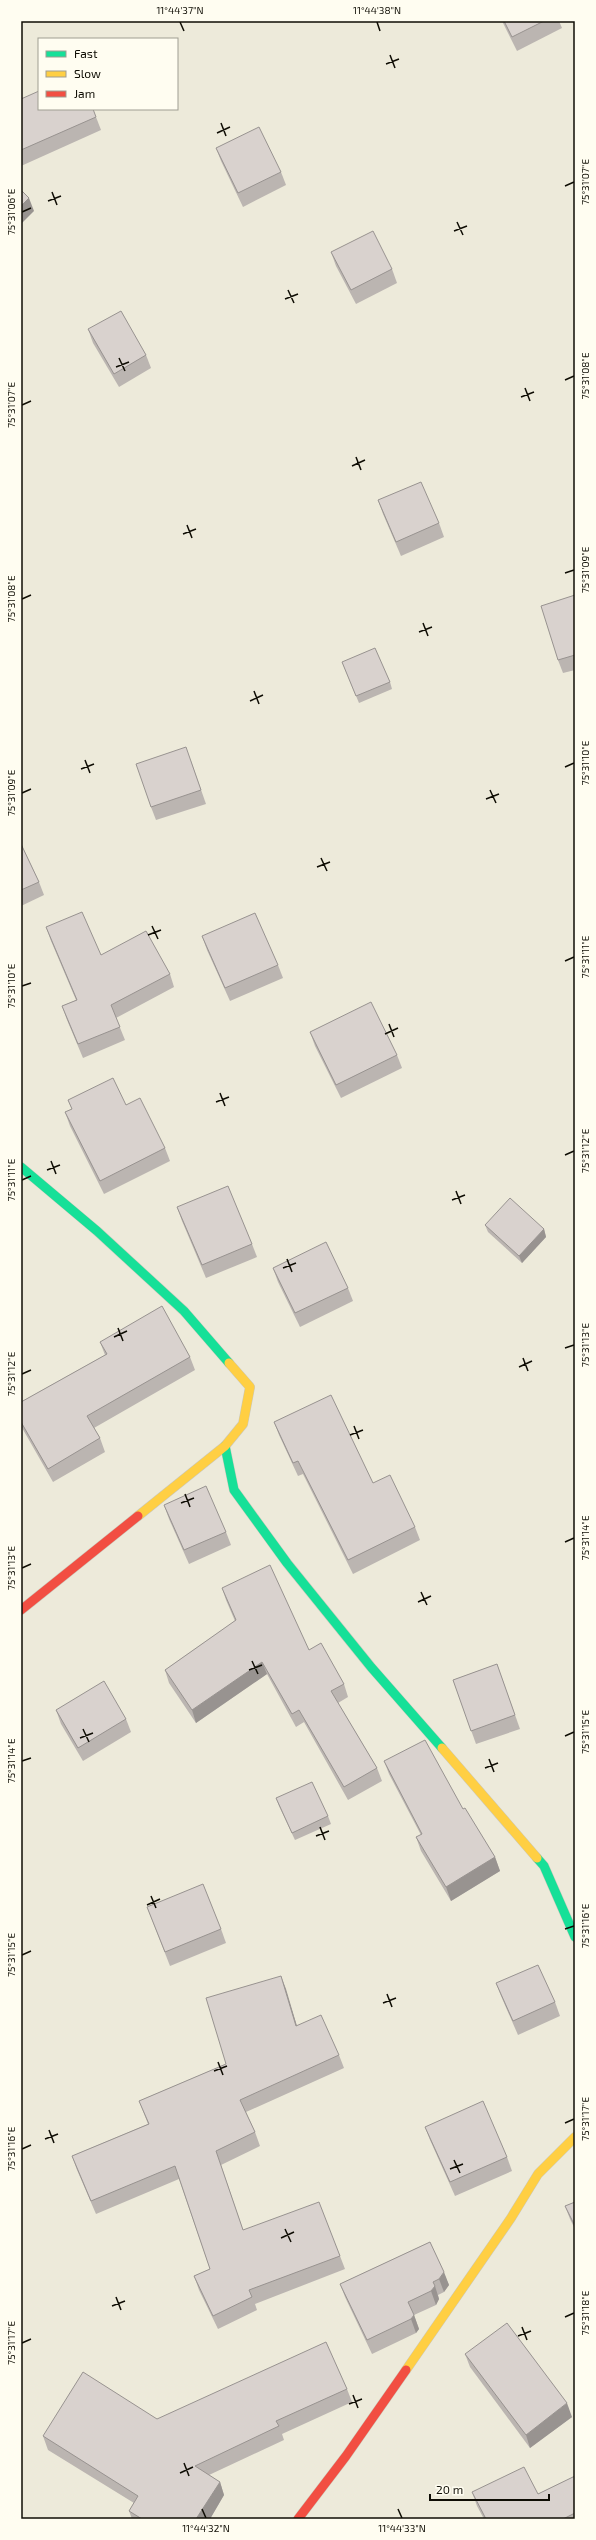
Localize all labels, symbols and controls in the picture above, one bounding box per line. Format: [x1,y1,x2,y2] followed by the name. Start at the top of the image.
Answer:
[156,4,204,16] text: 11°44'37"N
[353,4,401,16] text: 11°44'38"N
[38,38,178,110] legend
[74,46,98,60] text: Fast
[74,66,101,80] text: Slow
[74,86,95,100] text: Jam
[579,159,591,205] text: 75°31'07"E
[5,188,17,235] text: 75°31'06"E
[579,352,591,399] text: 75°31'08"E
[5,382,17,428] text: 75°31'07"E
[579,546,591,593] text: 75°31'09"E
[5,575,17,622] text: 75°31'08"E
[579,740,591,785] text: 75°31'10"E
[5,769,17,816] text: 75°31'09"E
[579,935,591,978] text: 75°31'11"E
[5,963,17,1008] text: 75°31'10"E
[579,1128,591,1173] text: 75°31'12"E
[5,1158,17,1201] text: 75°31'11"E
[579,1322,591,1367] text: 75°31'13"E
[5,1351,17,1396] text: 75°31'12"E
[579,1515,591,1560] text: 75°31'14"E
[5,1545,17,1590] text: 75°31'13"E
[579,1709,591,1754] text: 75°31'15"E
[5,1738,17,1783] text: 75°31'14"E
[579,1903,591,1948] text: 75°31'16"E
[5,1932,17,1977] text: 75°31'15"E
[579,2097,591,2141] text: 75°31'17"E
[5,2126,17,2171] text: 75°31'16"E
[579,2290,591,2335] text: 75°31'18"E
[5,2321,17,2365] text: 75°31'17"E
[430,2476,549,2502] scale bar
[436,2482,463,2496] text: 20 m
[182,2522,230,2534] text: 11°44'32"N
[378,2522,426,2534] text: 11°44'33"N

